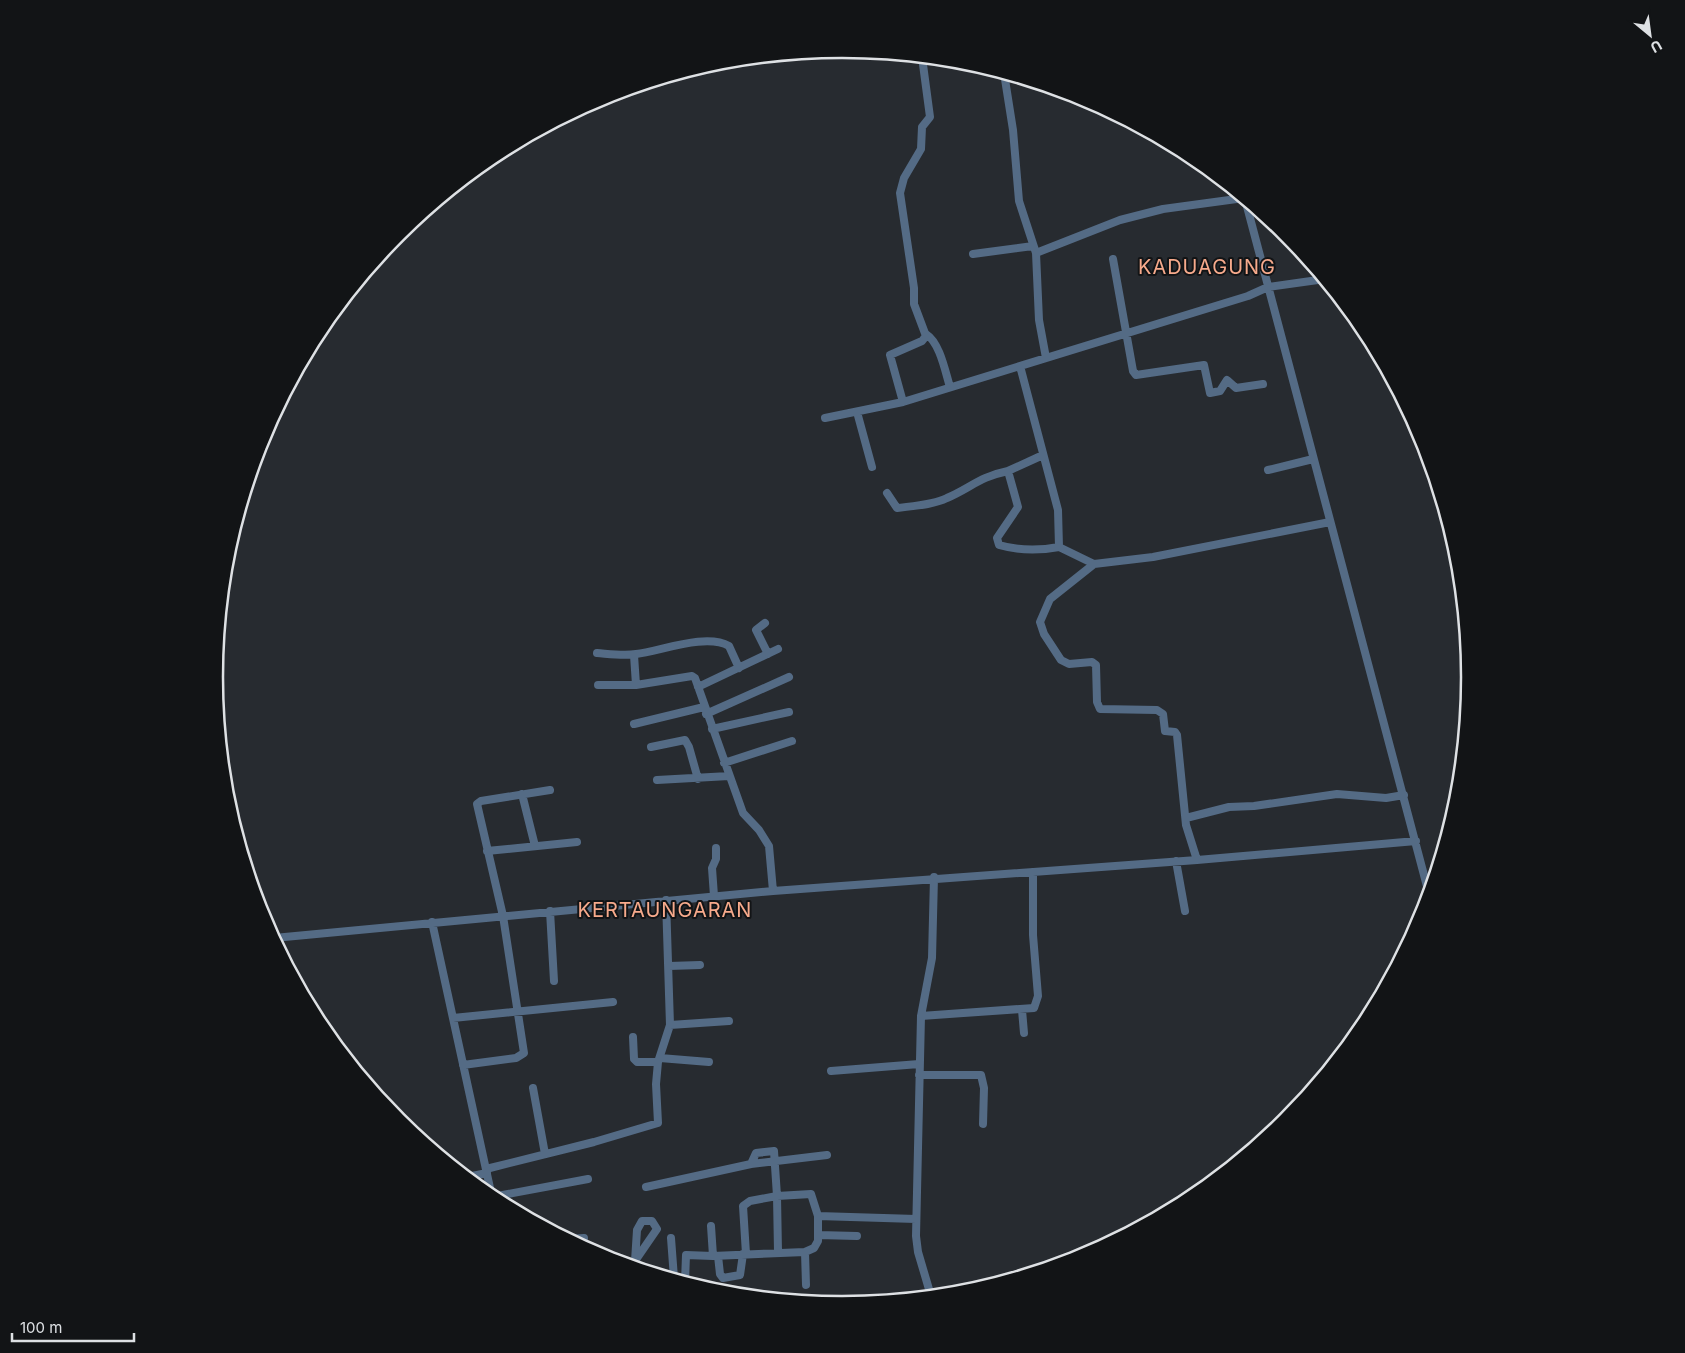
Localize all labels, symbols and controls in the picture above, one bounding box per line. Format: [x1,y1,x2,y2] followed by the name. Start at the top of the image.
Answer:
[1625,10,1675,60] north arrow
[1648,37,1665,57] text: U
[1138,255,1276,279] district label: KADUAGUNG
[578,898,752,922] district label: KERTAUNGARAN
[12,1310,135,1342] scale bar
[20,1318,62,1337] text: 100 m

